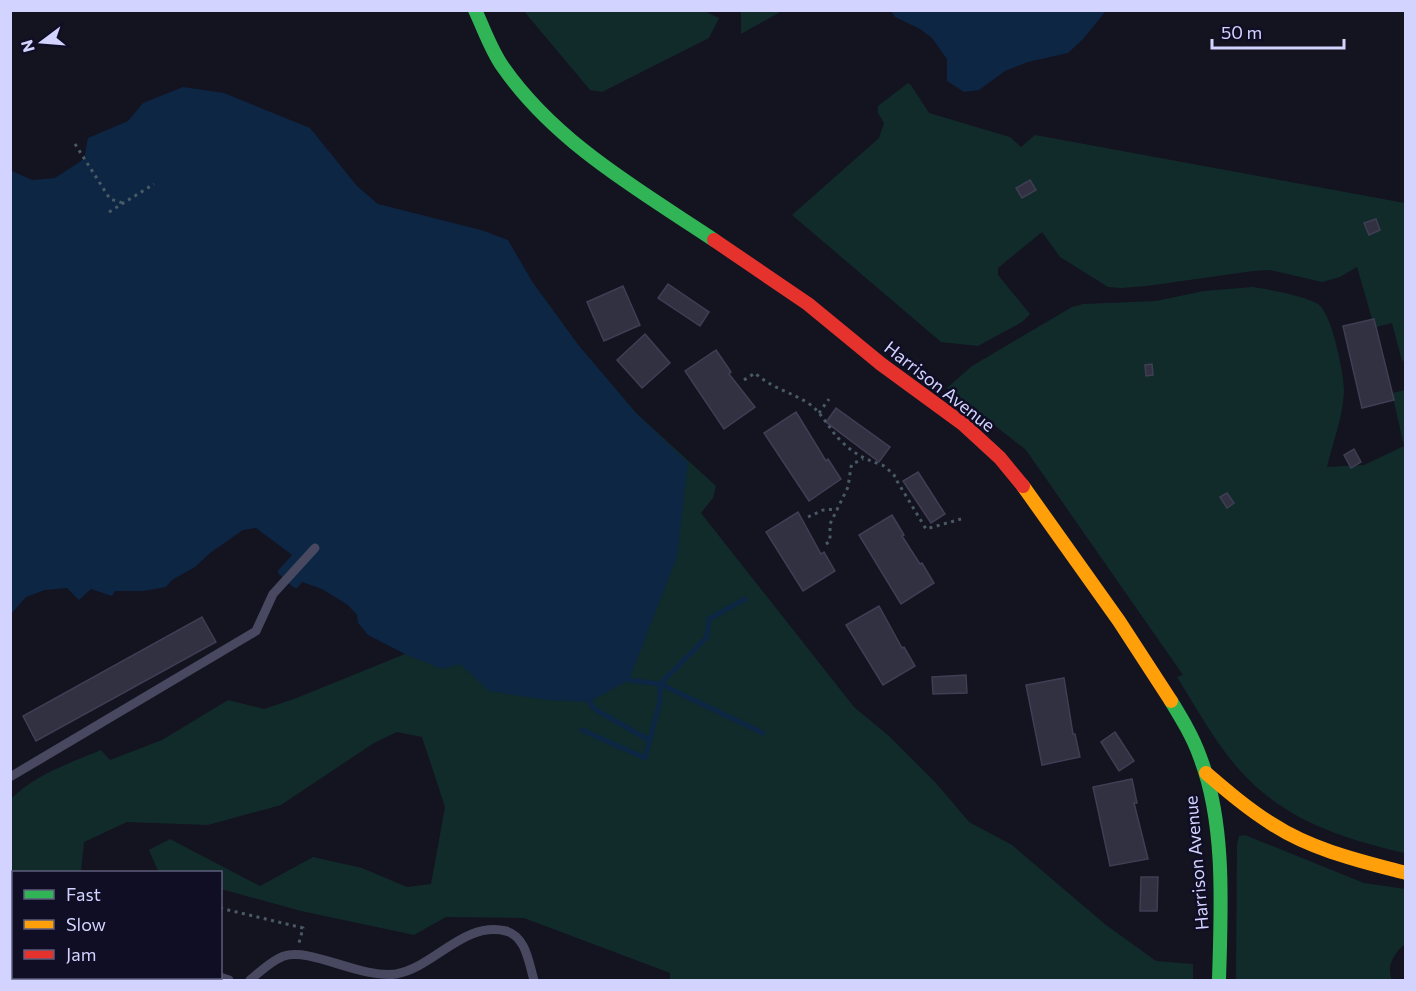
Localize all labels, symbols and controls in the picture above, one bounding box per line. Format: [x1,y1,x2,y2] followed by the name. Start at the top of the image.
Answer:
[12,12,72,72] north arrow
[1212,12,1344,50] scale bar
[1221,21,1262,43] text: 50 m
[16,38,38,55] text: N
[880,336,1000,436] street label: Harrison Avenue
[1179,795,1213,931] street label: Harrison Avenue
[12,871,222,979] legend
[66,883,101,905] text: Fast
[66,913,106,935] text: Slow
[66,943,96,965] text: Jam

